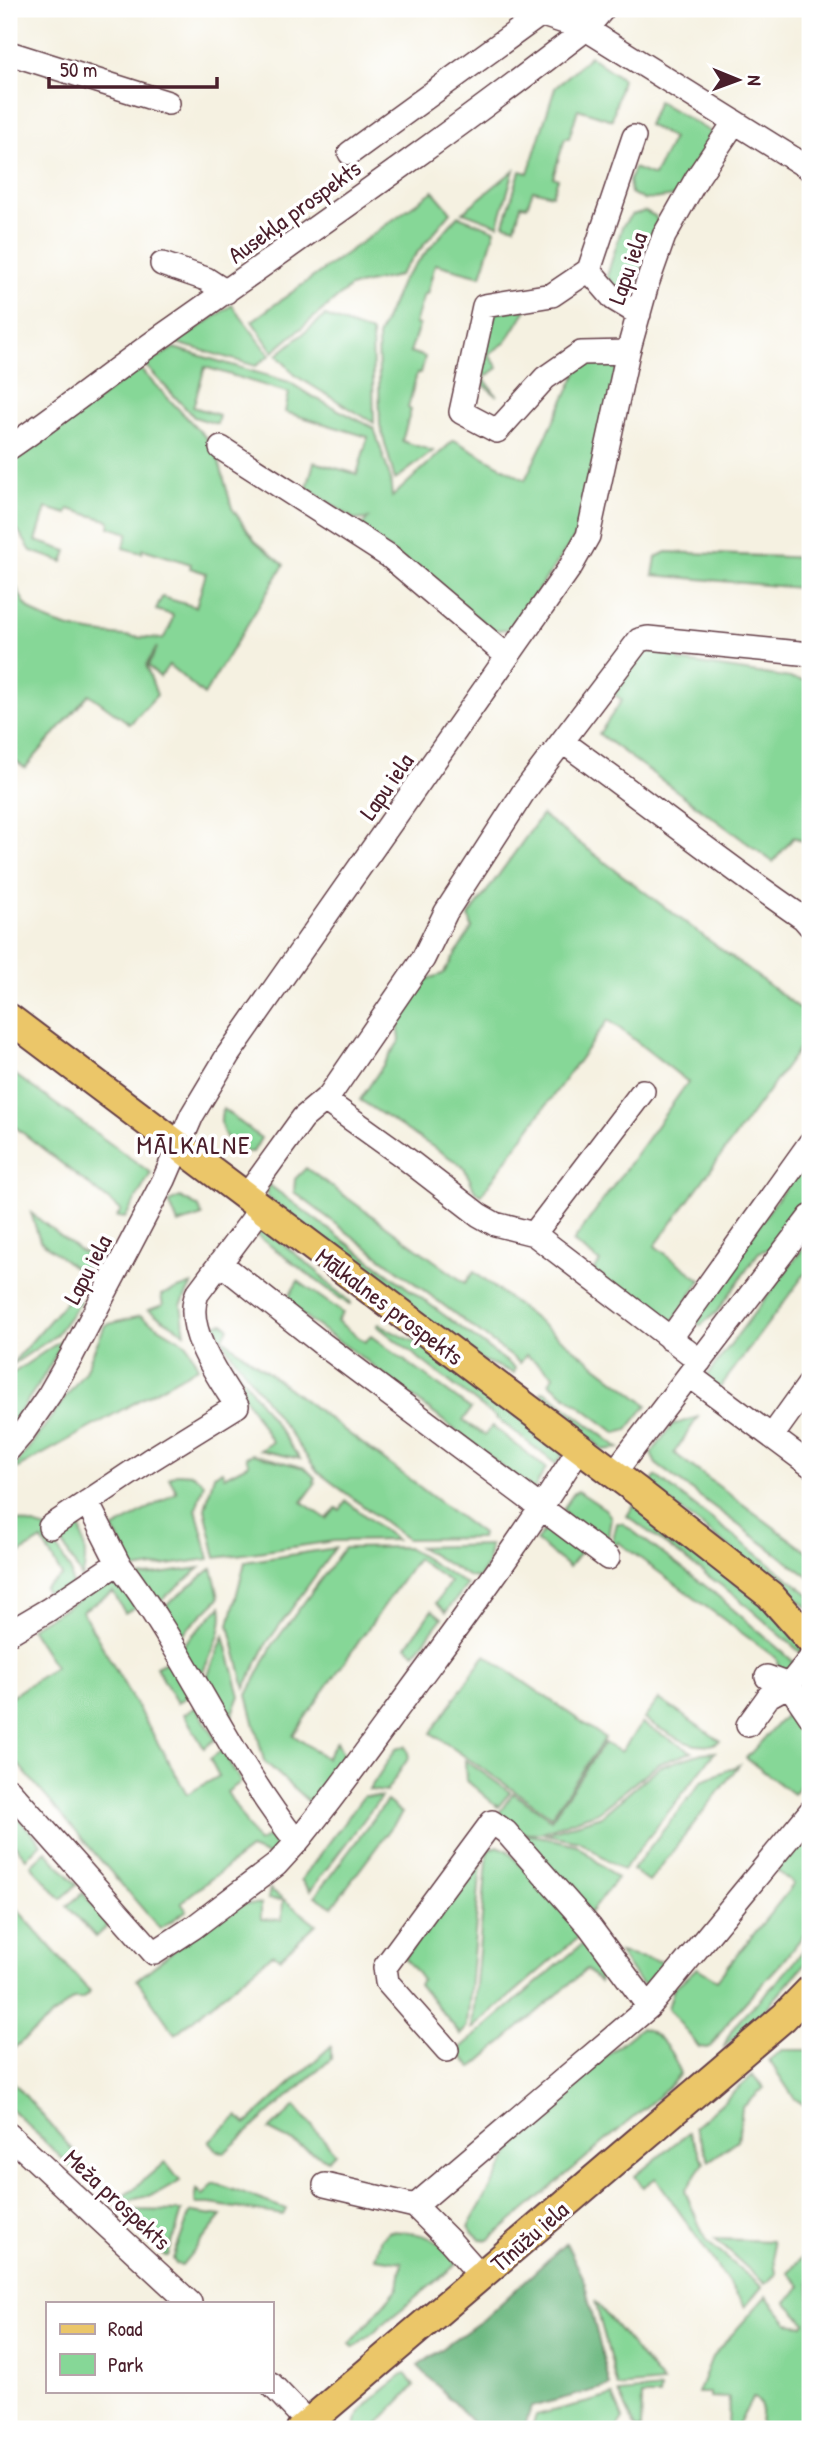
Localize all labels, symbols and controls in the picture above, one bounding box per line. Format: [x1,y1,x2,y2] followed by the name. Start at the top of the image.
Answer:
[49,46,217,90] scale bar
[704,46,774,116] north arrow
[60,55,97,84] text: 50 m
[742,75,768,86] text: N
[221,152,367,270] street label: Ausekļa prospekts
[600,228,654,308] street label: Lapu iela
[352,746,420,826] street label: Lapu iela
[136,1127,252,1162] district label: MĀLKALNE
[55,1229,119,1309] street label: Lapu iela
[310,1240,470,1372] street label: Mālkalnes prospekts
[58,2141,178,2257] street label: Meža prospekts
[483,2193,575,2279] street label: Tīnūžu iela
[46,2302,273,2392] legend
[108,2314,142,2343] text: Road
[108,2350,143,2379] text: Park

